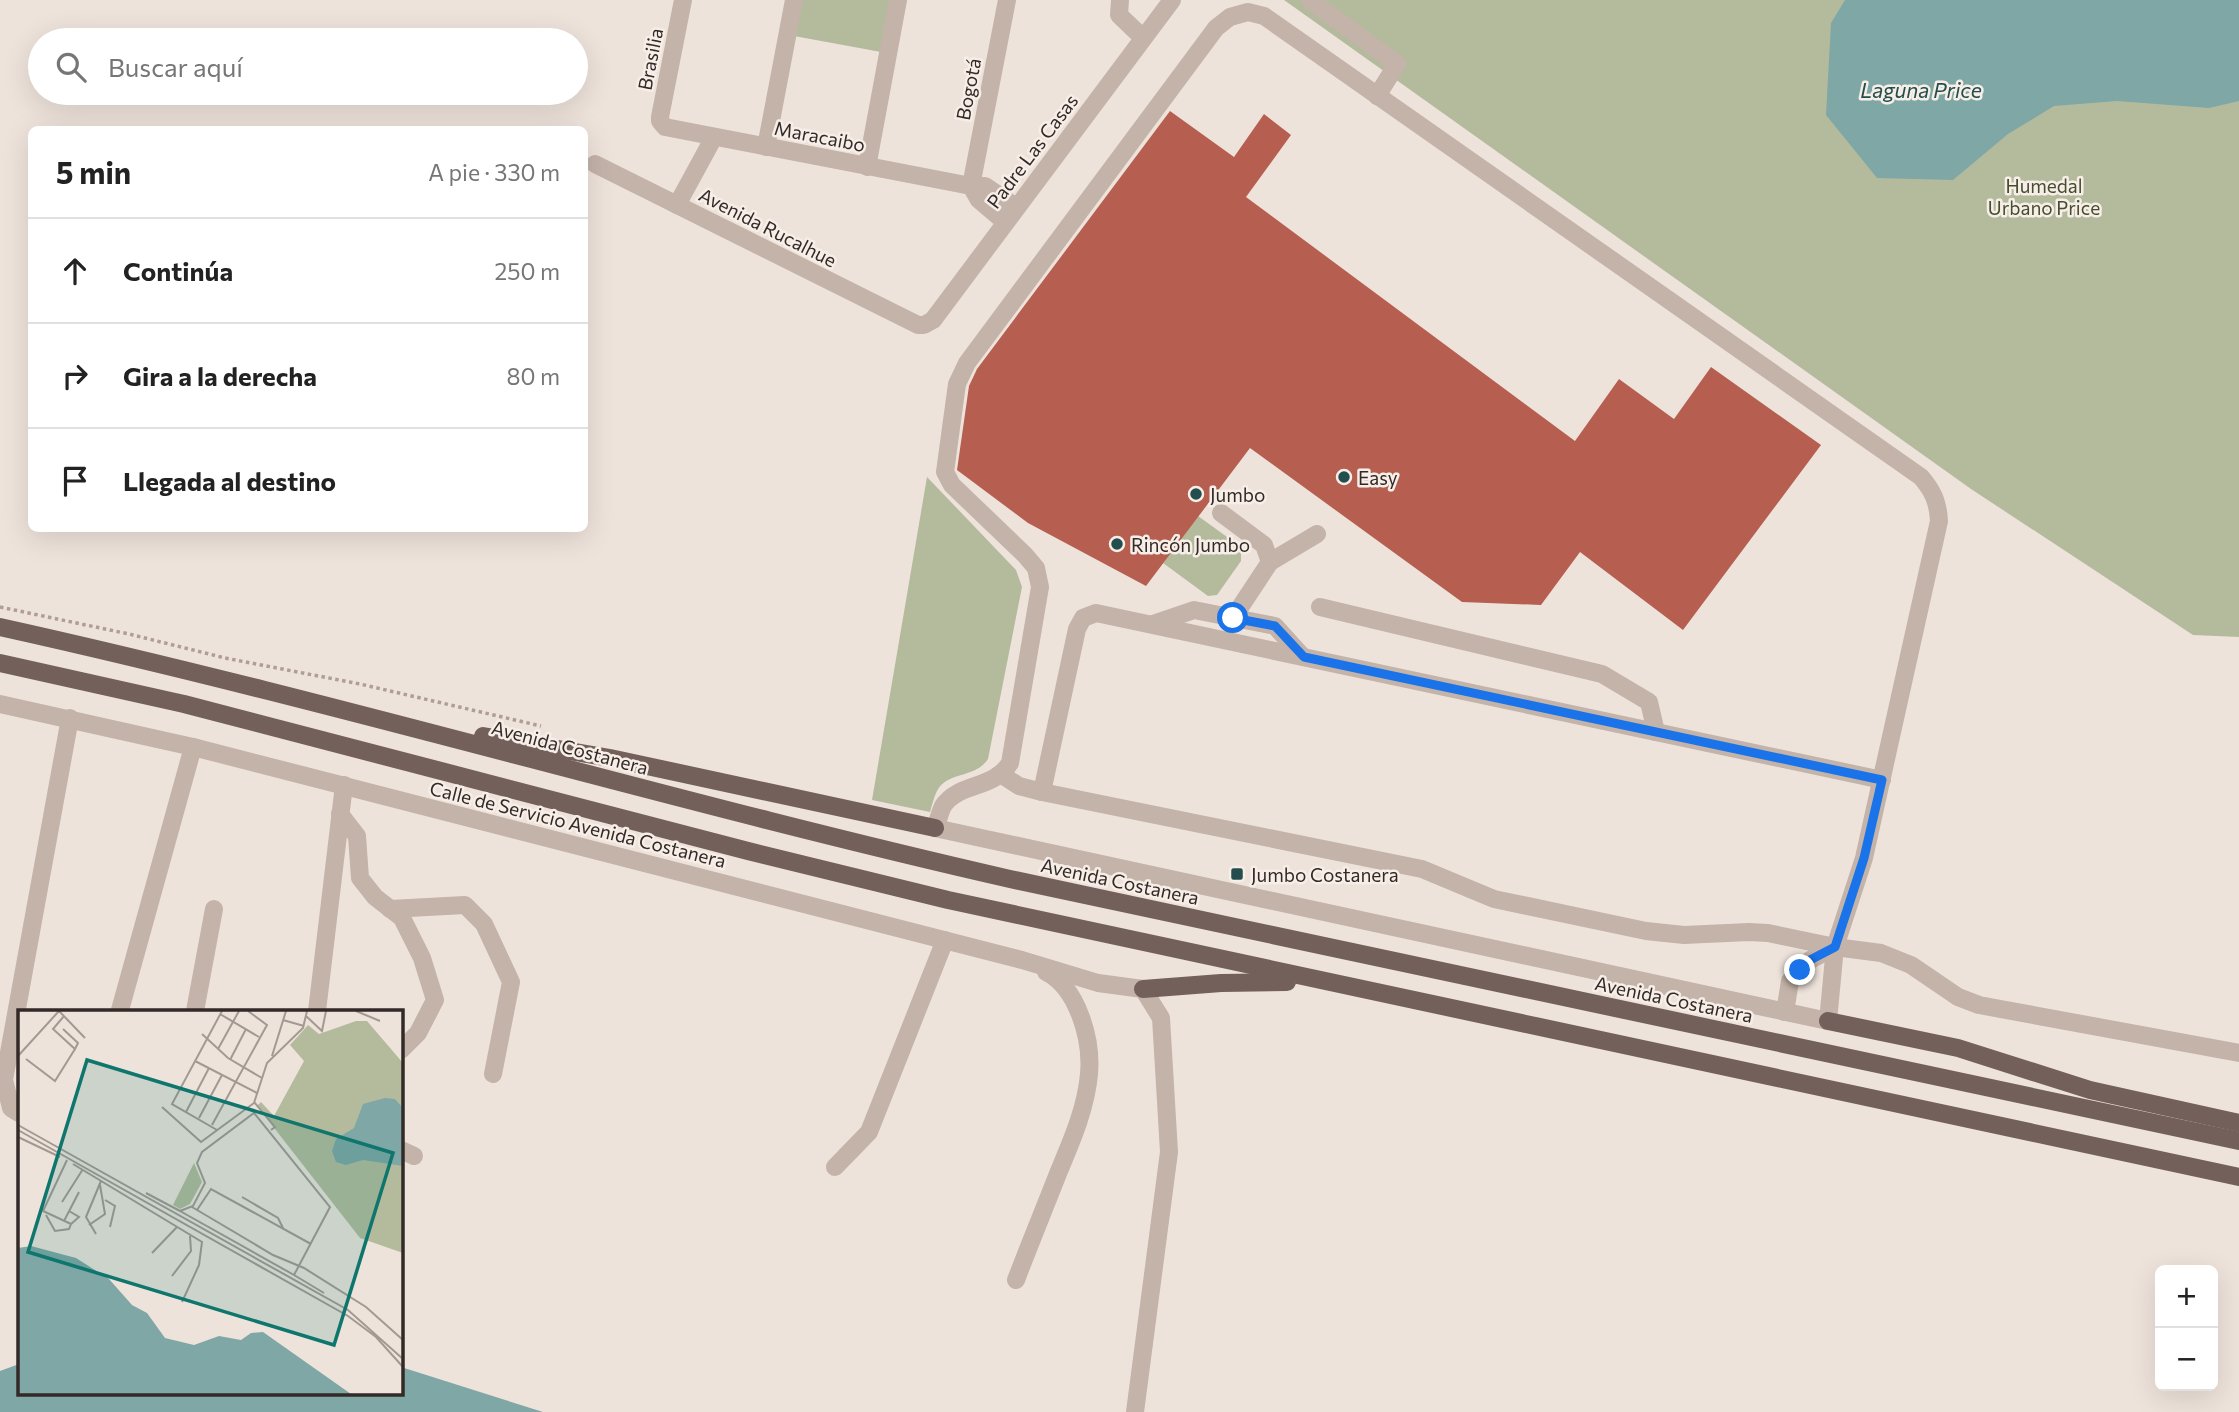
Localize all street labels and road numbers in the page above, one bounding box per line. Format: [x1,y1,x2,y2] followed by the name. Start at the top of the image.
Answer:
[633,26,667,92] street label: Brasilia
[951,56,985,122] street label: Bogotá
[982,89,1082,213] street label: Padre Las Casas
[773,116,867,156] street label: Maracaibo
[695,182,841,272] street label: Avenida Rucalhue
[489,715,651,779] street label: Avenida Costanera
[428,776,728,872] street label: Calle de Servicio Avenida Costanera
[1039,853,1201,909] street label: Avenida Costanera
[1593,971,1755,1027] street label: Avenida Costanera

